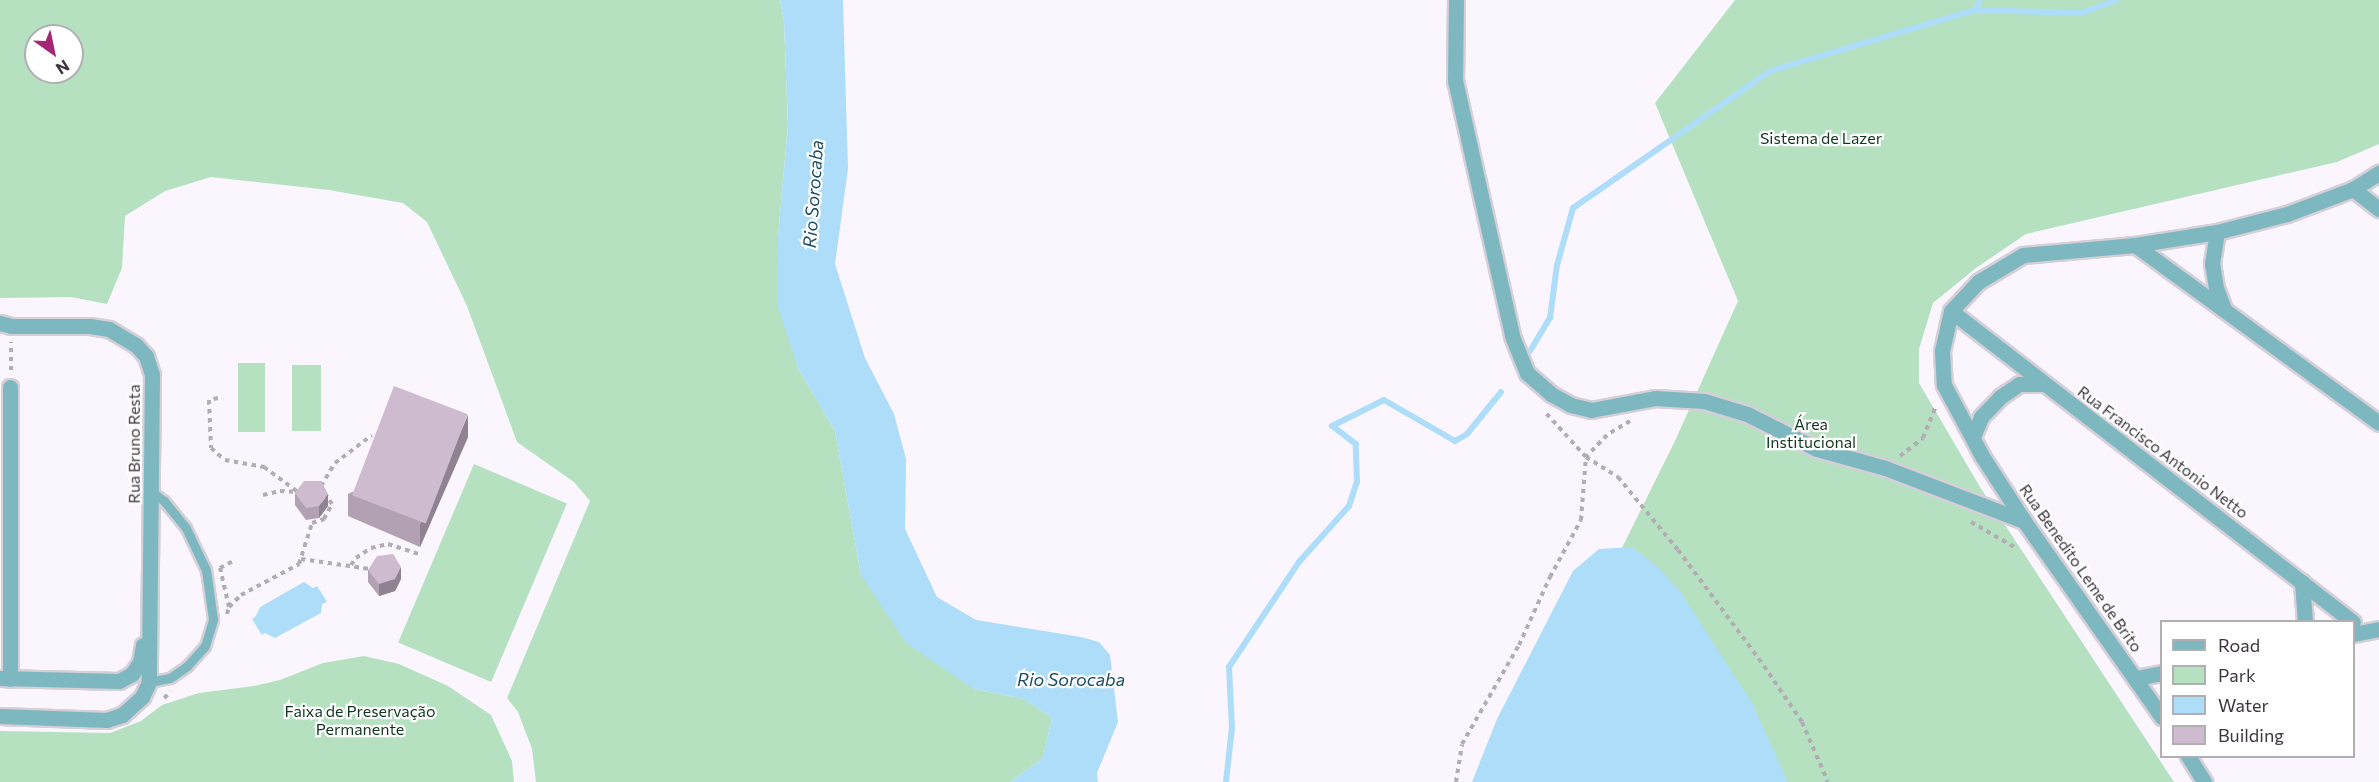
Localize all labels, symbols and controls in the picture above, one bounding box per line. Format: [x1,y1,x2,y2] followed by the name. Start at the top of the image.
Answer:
[24,24,84,84] north arrow
[53,57,73,79] text: N
[1760,128,1882,148] park label: Sistema de Lazer
[798,139,828,249] water label: Rio Sorocaba
[2074,382,2252,522] street label: Rua Francisco Antonio Netto
[124,384,144,504] street label: Rua Bruno Resta
[1766,414,1856,452] park label: Área Institucional
[2016,480,2146,656] street label: Rua Benedito Leme de Brito
[2160,620,2355,758] legend
[2218,634,2260,656] text: Road
[2218,664,2256,686] text: Park
[1017,668,1125,690] water label: Rio Sorocaba
[2218,694,2269,716] text: Water
[285,701,435,739] park label: Faixa de Preservação Permanente
[2218,724,2284,746] text: Building

